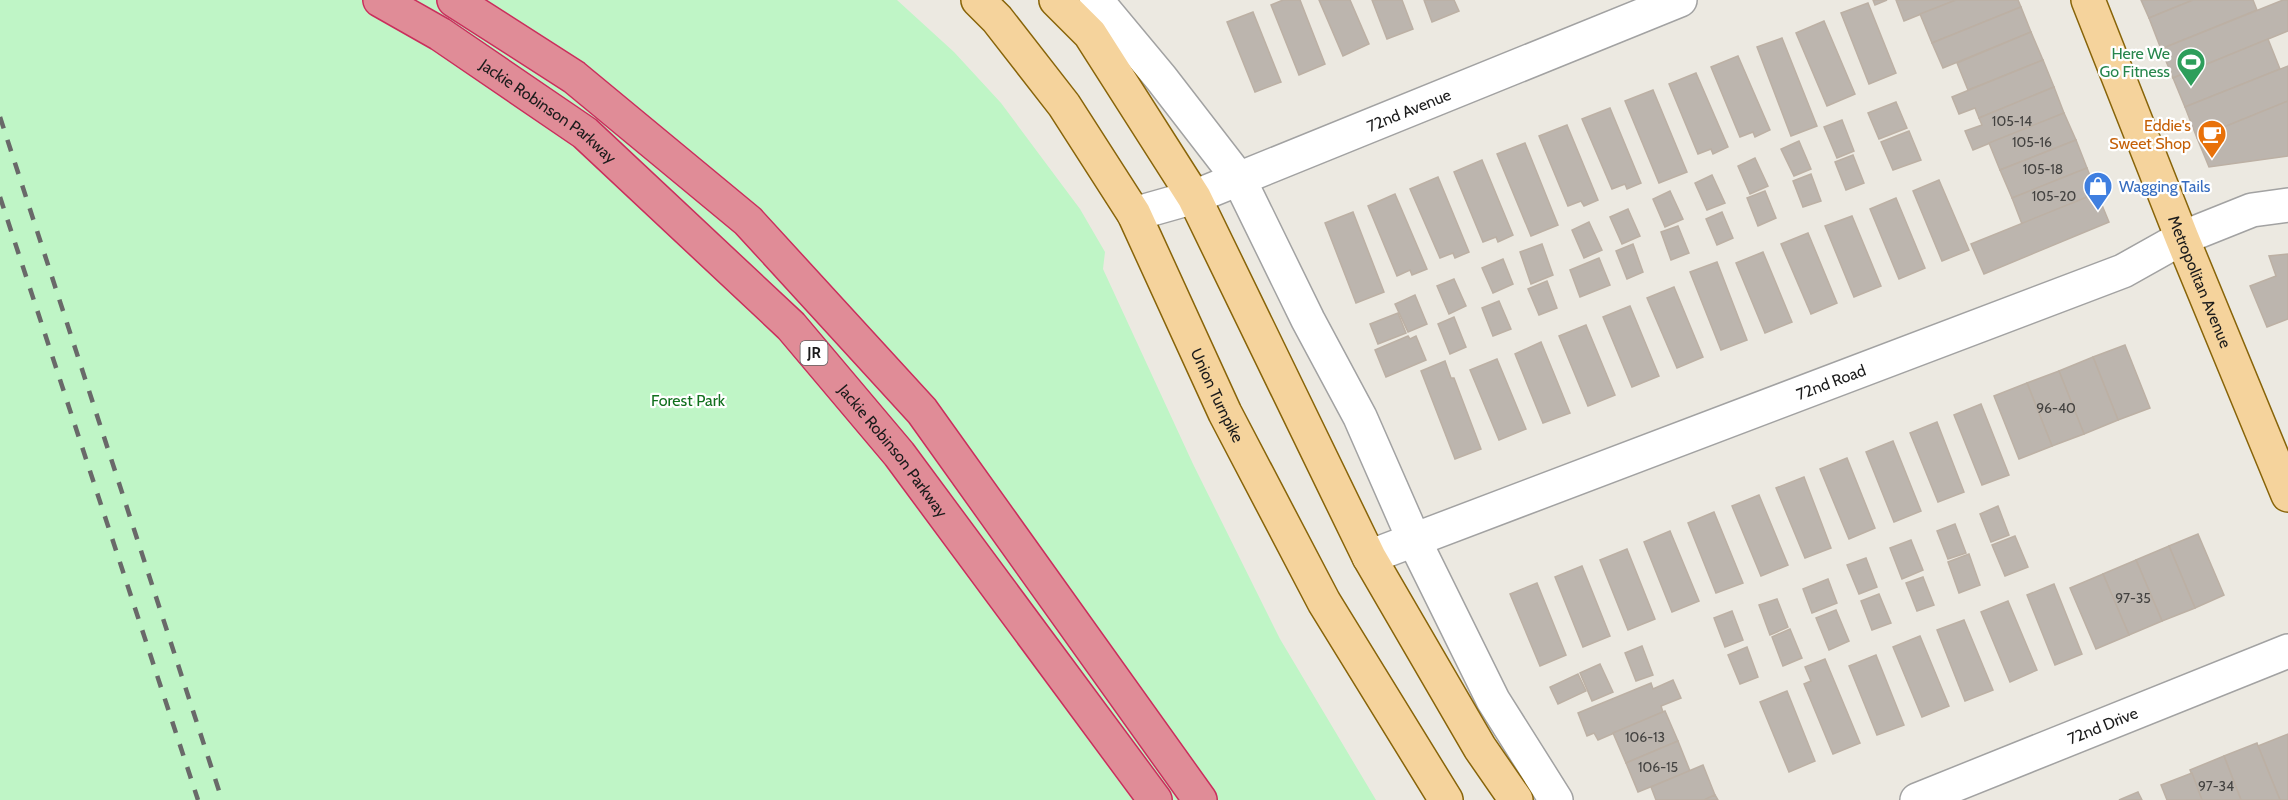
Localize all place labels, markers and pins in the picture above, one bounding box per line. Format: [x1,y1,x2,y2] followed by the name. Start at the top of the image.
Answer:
[2100,44,2170,81] place label: Here We Go Fitness
[2175,46,2207,88] sports icon: Here We Go Fitness
[2109,116,2191,153] place label: Eddie's Sweet Shop
[2196,118,2228,160] cafe icon: Eddie's Sweet Shop
[2082,170,2114,212] shop icon: Wagging Tails
[2119,177,2211,196] place label: Wagging Tails

